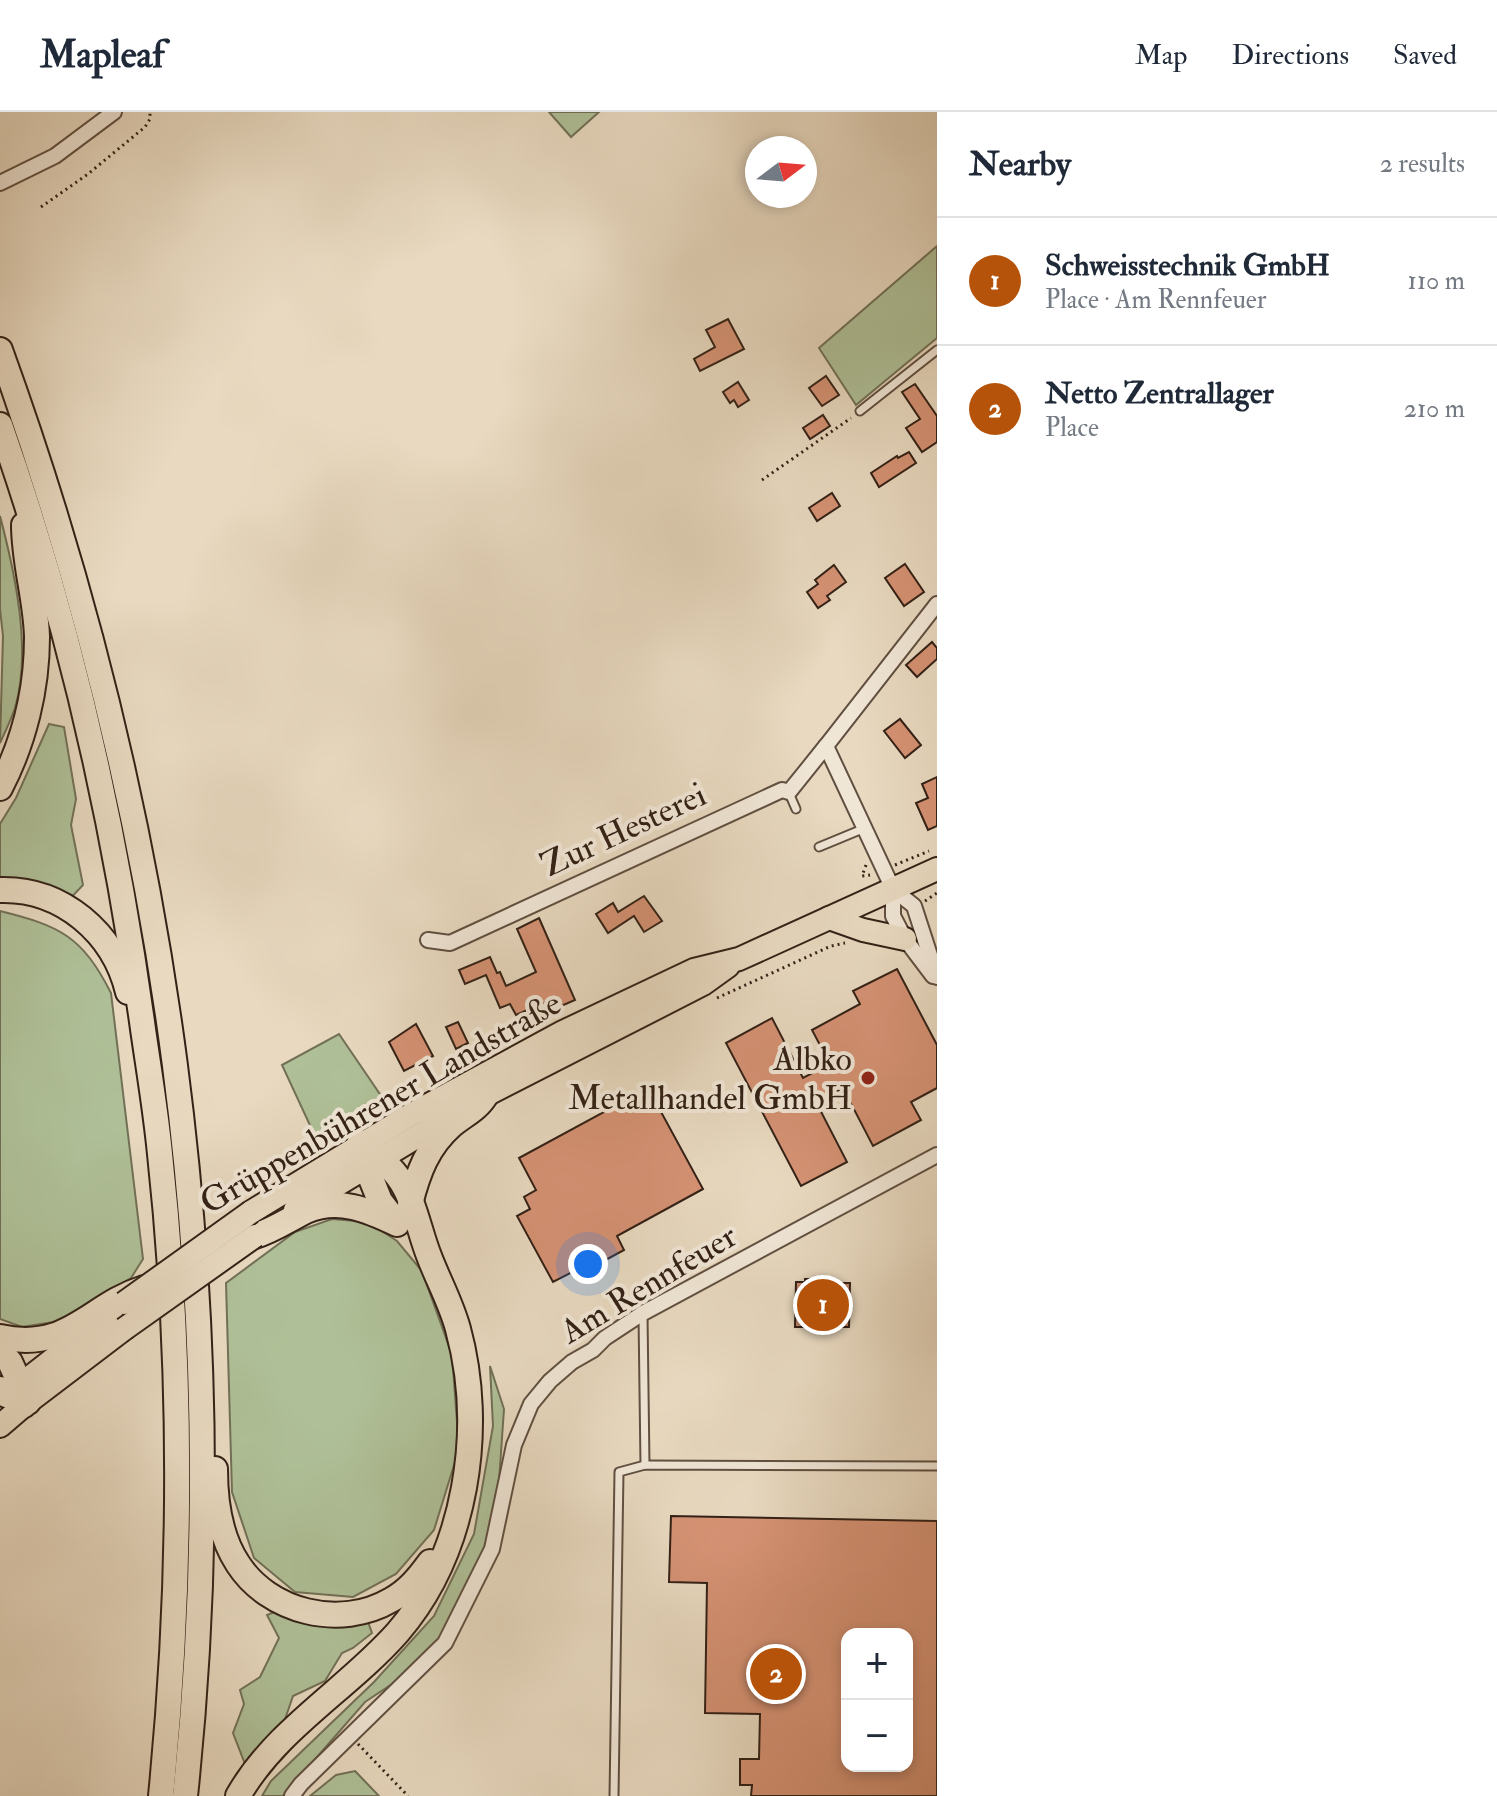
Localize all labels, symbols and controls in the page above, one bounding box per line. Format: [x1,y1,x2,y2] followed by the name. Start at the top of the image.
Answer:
[40,31,165,79] text: Mapleaf
[1135,38,1188,73] text: Map
[1232,38,1349,73] text: Directions
[1393,38,1457,73] text: Saved
[745,136,817,208] north arrow
[969,143,1071,186] text: Nearby
[1380,148,1465,180] text: 2 results
[1045,247,1330,284] text: Schweisstechnik GmbH
[990,265,1000,297] text: 1
[1408,265,1465,297] text: 110 m
[1045,284,1266,316] text: Place · Am Rennfeuer
[1045,375,1274,412] text: Netto Zentrallager
[988,393,1002,425] text: 2
[1404,393,1465,425] text: 210 m
[1045,412,1099,444] text: Place
[534,773,713,887] street label: Zur Hesterei
[193,982,569,1224] street label: Grüppenbührener Landstraße
[568,1038,852,1120] place label: Albko Metallhandel GmbH
[859,1069,877,1087] marker: Albko Metallhandel GmbH
[552,1215,745,1354] street label: Am Rennfeuer
[568,1244,608,1284] your location
[797,1275,849,1335] pin: 1
[841,1628,913,1772] map controls
[841,1628,913,1700] button: +
[750,1644,802,1704] pin: 2
[841,1700,913,1772] button: −

